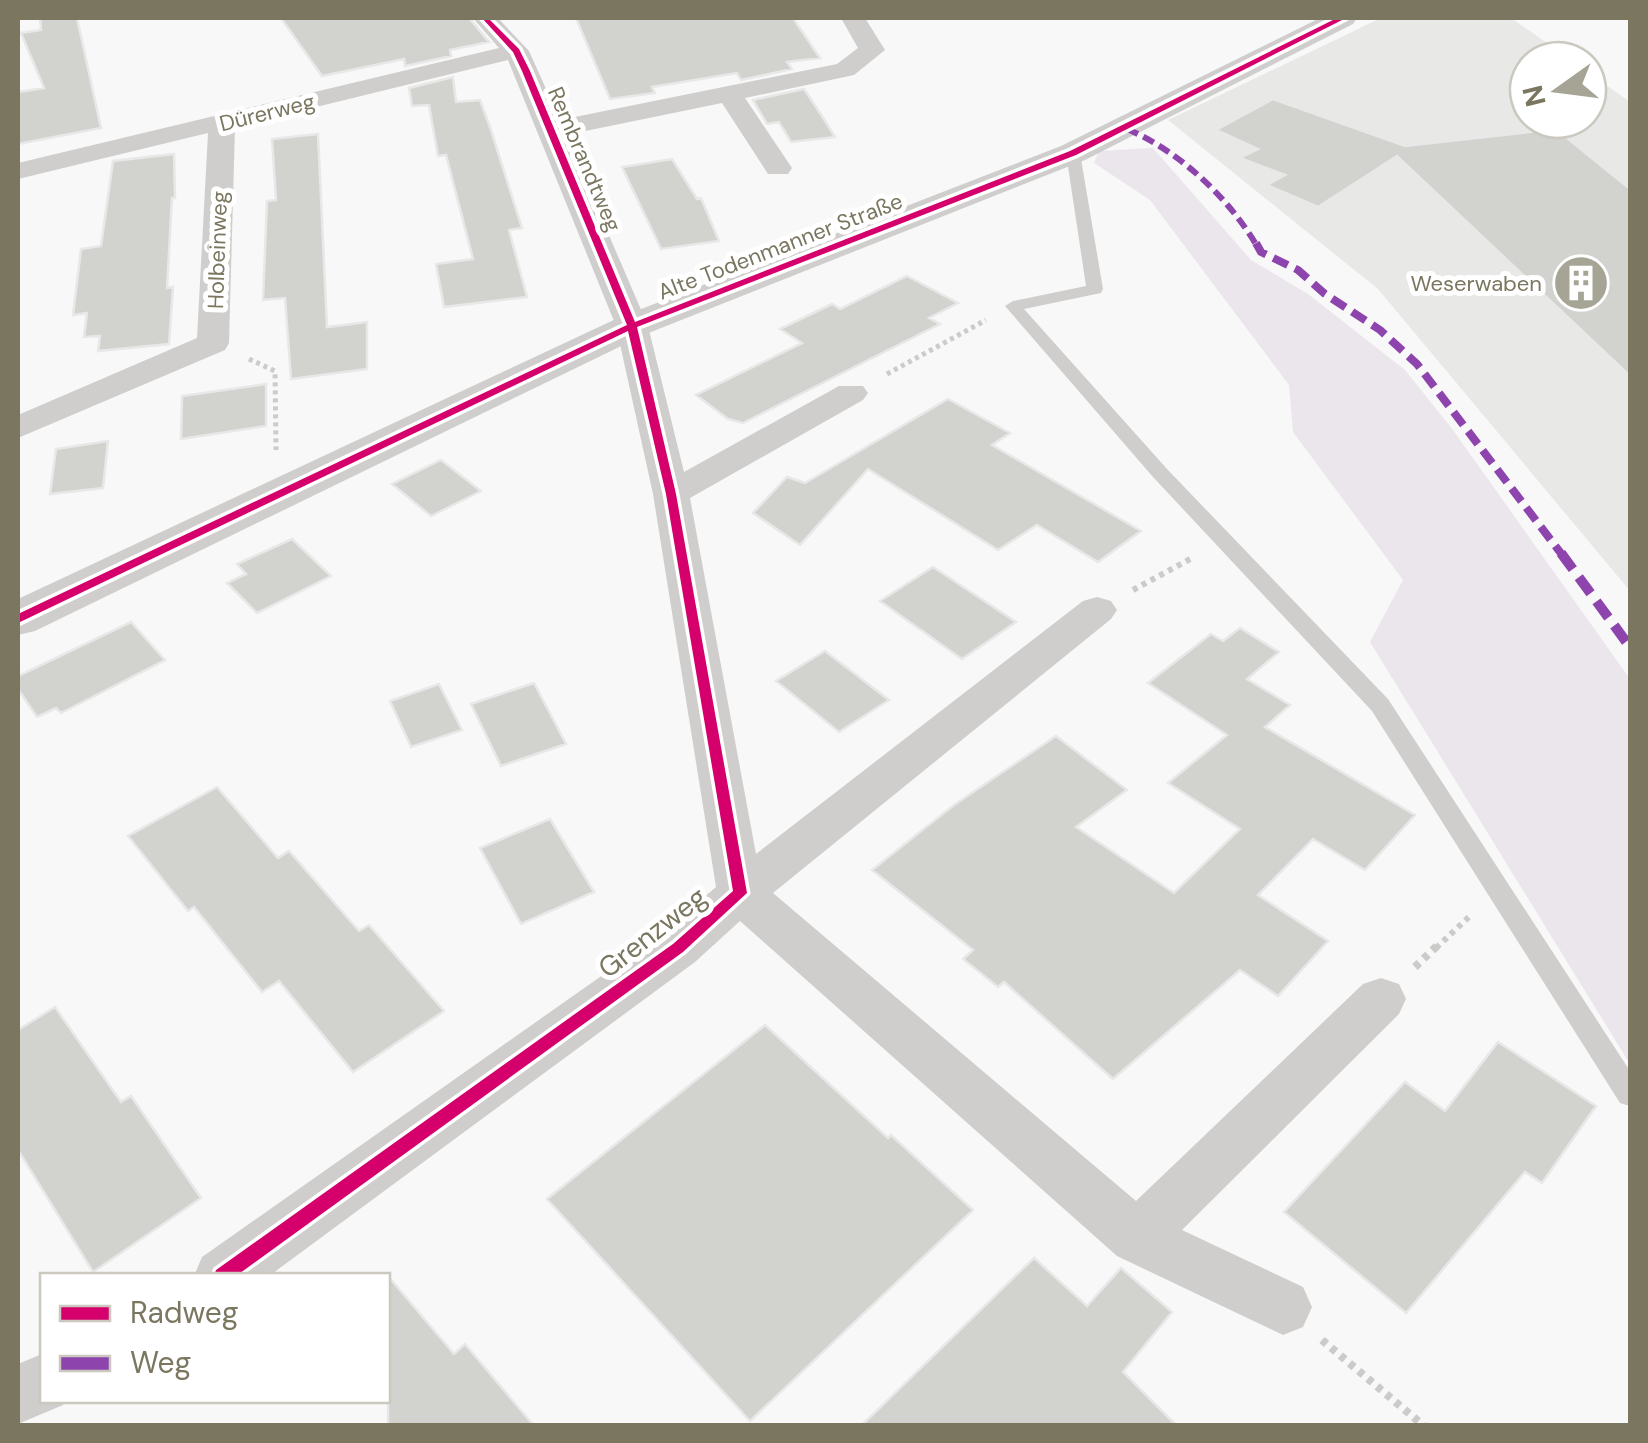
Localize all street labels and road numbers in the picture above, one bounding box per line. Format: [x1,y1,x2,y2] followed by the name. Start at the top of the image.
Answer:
[541,82,628,236] street label: Rembrandtweg
[216,87,318,138] street label: Dürerweg
[654,186,907,307] street label: Alte Todenmanner Straße
[201,190,234,310] street label: Holbeinweg
[590,878,714,986] street label: Grenzweg

